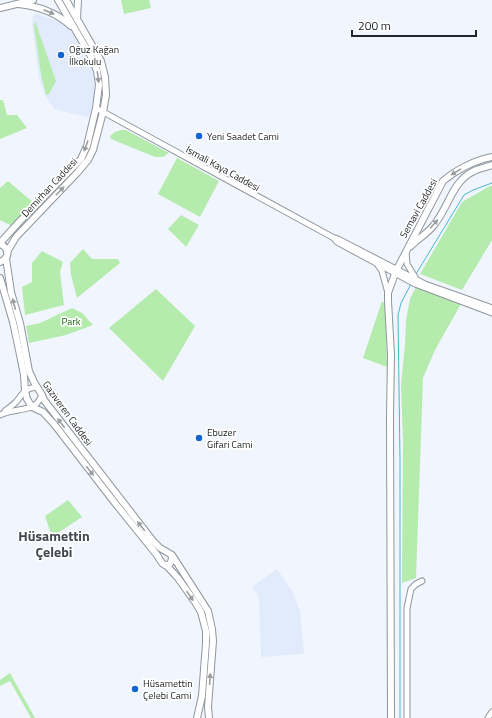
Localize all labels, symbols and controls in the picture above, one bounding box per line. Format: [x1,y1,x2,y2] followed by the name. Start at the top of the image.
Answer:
[44,9,55,15] one-way arrow
[352,12,476,38] scale bar
[358,16,391,35] text: 200 m
[69,42,119,69] place label: Oğuz Kağan İlkokulu
[56,50,66,60] marker: Oğuz Kağan İlkokulu
[95,71,101,83] one-way arrow
[207,129,279,144] place label: Yeni Saadet Cami
[194,131,204,141] marker: Yeni Saadet Cami
[83,140,89,152] one-way arrow
[183,142,263,195] street label: İsmali Kaya Caddesi
[18,154,81,220] street label: Demirhan Caddesi
[450,168,462,175] one-way arrow
[396,176,441,241] street label: Semavi Caddesi
[55,186,65,196] one-way arrow
[430,219,438,230] one-way arrow
[11,298,17,310] one-way arrow
[61,314,81,329] park label: Park
[39,378,96,449] street label: Gaziveren Caddesi
[57,417,66,428] one-way arrow
[207,425,253,452] place label: Ebuzer Gifari Cami
[194,433,204,443] marker: Ebuzer Gifari Cami
[85,465,94,476] one-way arrow
[137,520,145,531] one-way arrow
[18,525,90,562] district label: Hüsamettin Çelebi
[186,590,194,601] one-way arrow
[207,673,214,685] one-way arrow
[143,676,193,703] place label: Hüsamettin Çelebi Cami
[130,684,140,694] marker: Hüsamettin Çelebi Cami

